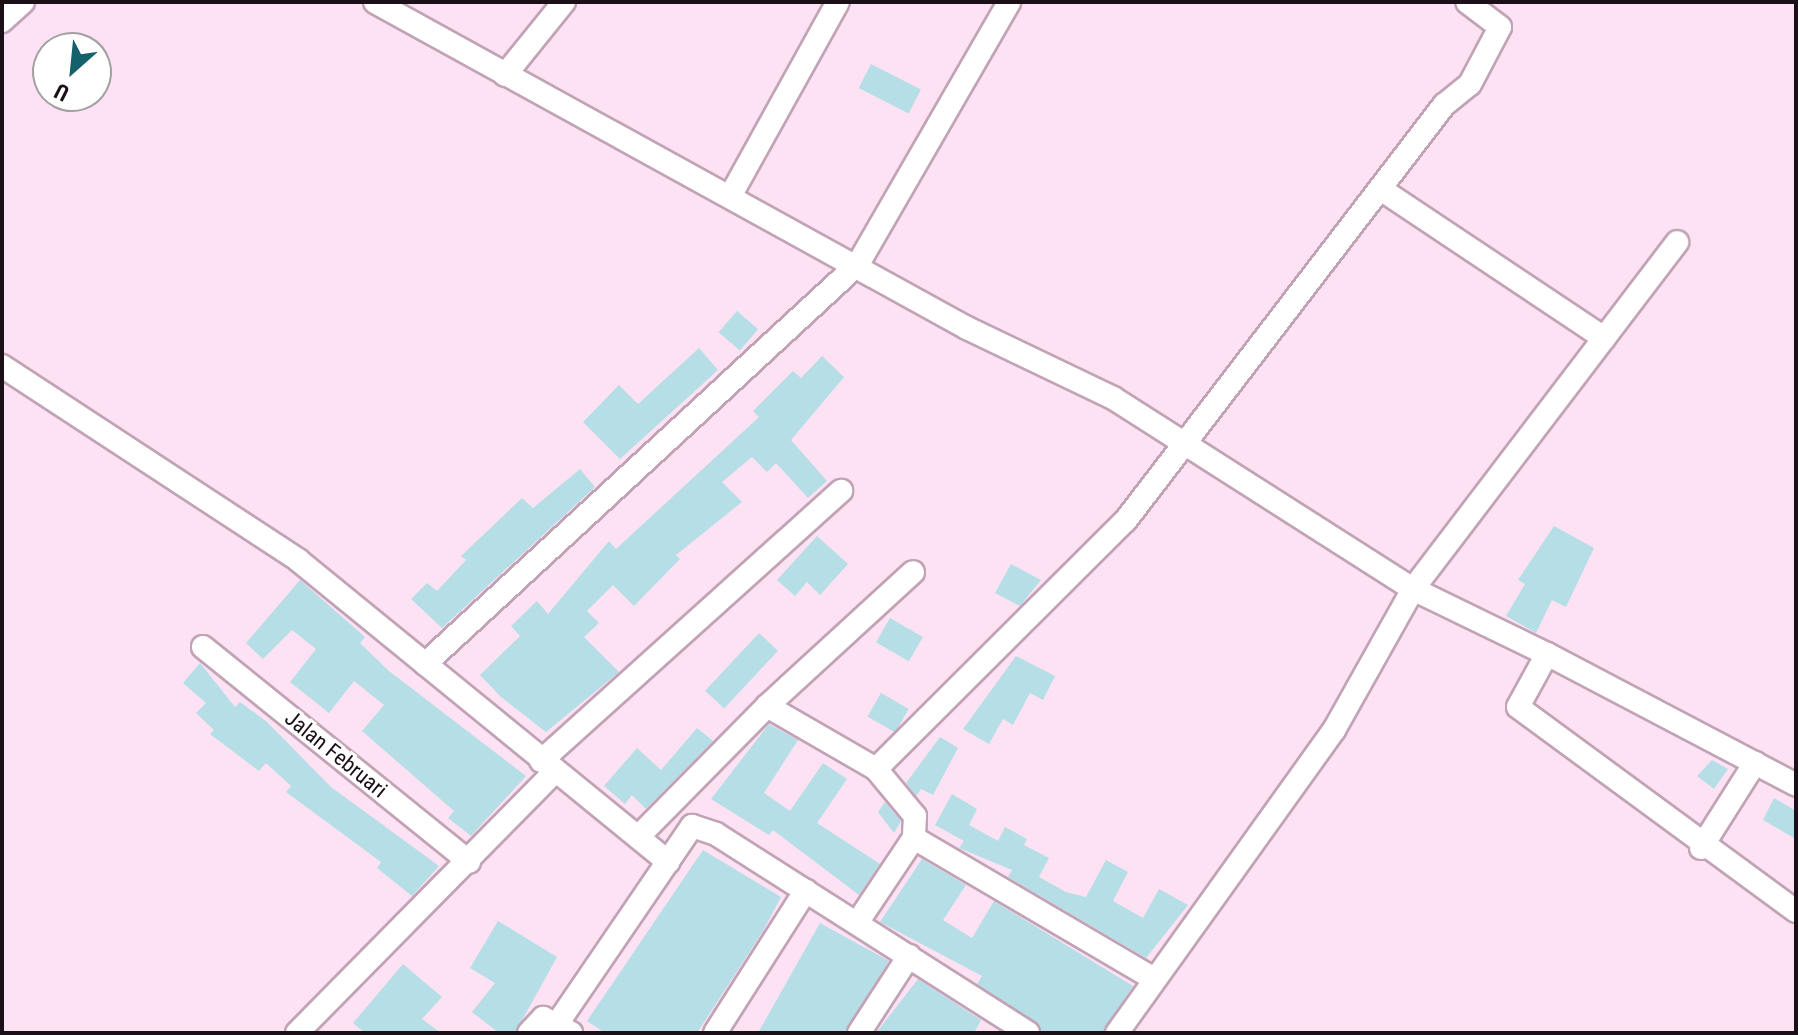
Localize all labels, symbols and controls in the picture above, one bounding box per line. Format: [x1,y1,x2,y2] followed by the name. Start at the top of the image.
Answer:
[32,32,112,112] north arrow
[51,78,73,106] text: U
[280,705,392,803] street label: Jalan Februari

